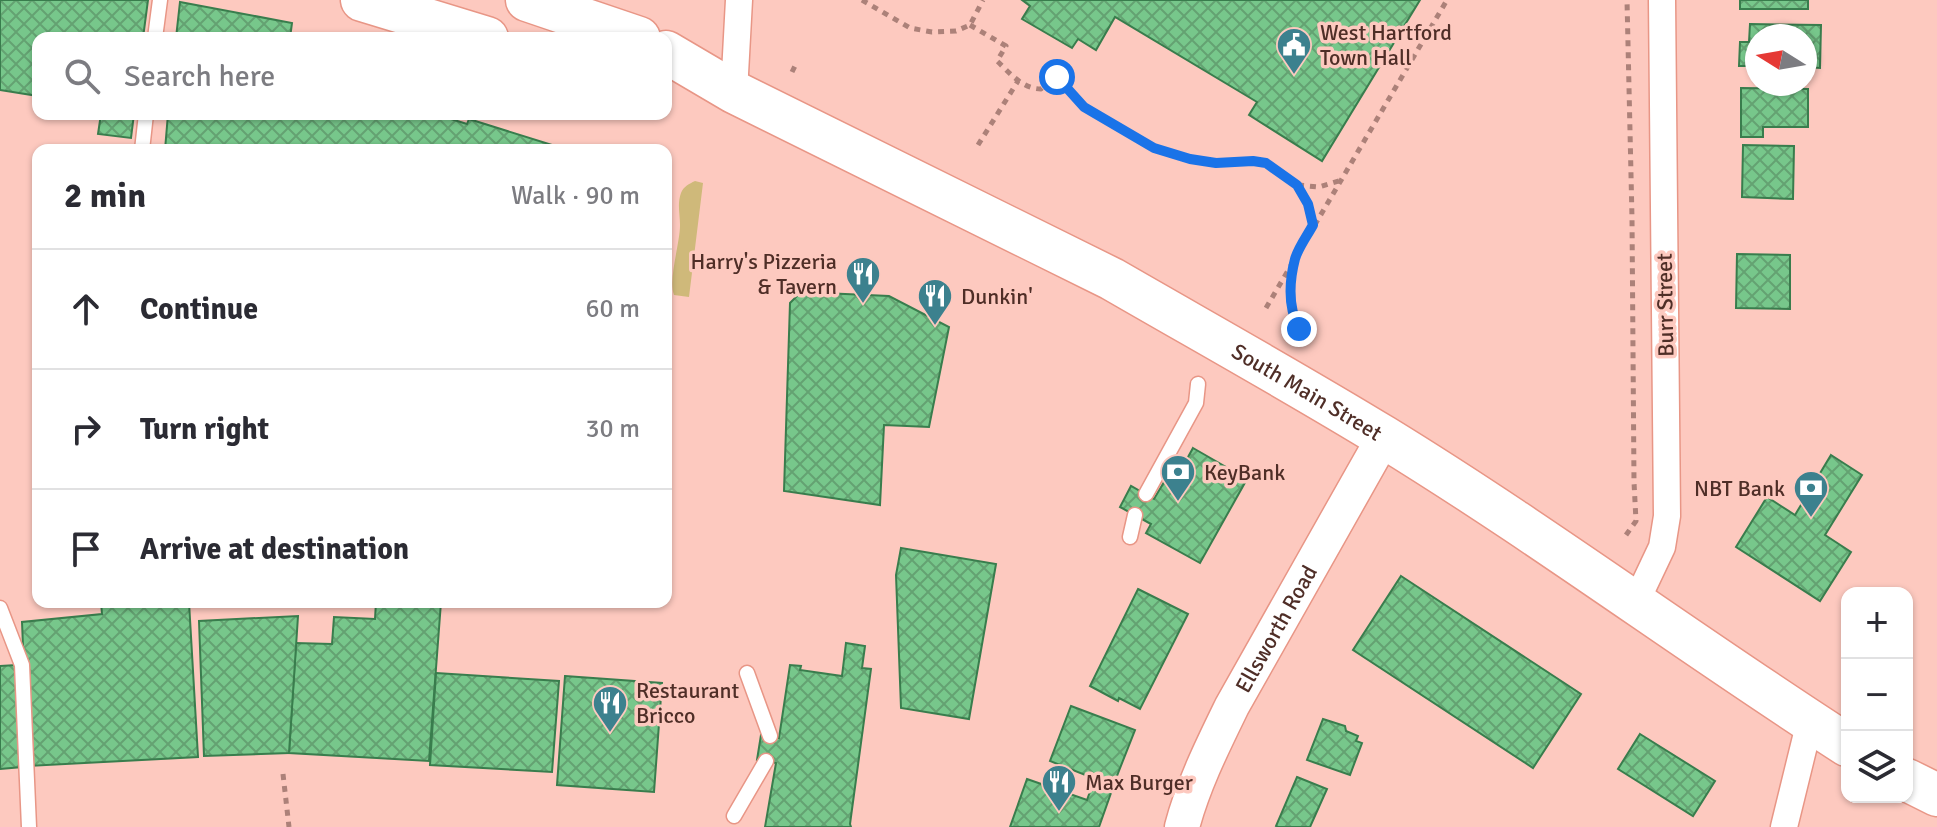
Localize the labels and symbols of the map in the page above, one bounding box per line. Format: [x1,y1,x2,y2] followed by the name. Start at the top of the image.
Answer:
[1320,19,1452,71] place label: West Hartford Town Hall
[1745,24,1817,96] north arrow
[1275,26,1313,76] public building icon: West Hartford Town Hall
[1039,59,1075,95] route start
[691,248,837,300] place label: Harry's Pizzeria & Tavern
[1651,253,1679,357] street label: Burr Street
[844,255,882,305] restaurant icon: Harry's Pizzeria & Tavern
[916,277,954,327] restaurant icon: Dunkin'
[961,283,1033,310] place label: Dunkin'
[1281,311,1317,347] route end
[1227,337,1387,446] street label: South Main Street
[1159,453,1197,503] bank icon: KeyBank
[1204,459,1285,486] place label: KeyBank
[1792,469,1830,519] bank icon: NBT Bank
[1694,475,1785,502] place label: NBT Bank
[1229,560,1322,697] street label: Ellsworth Road
[636,677,740,729] place label: Restaurant Bricco
[591,684,629,734] restaurant icon: Restaurant Bricco
[1040,763,1078,813] restaurant icon: Max Burger
[1085,769,1193,796] place label: Max Burger

